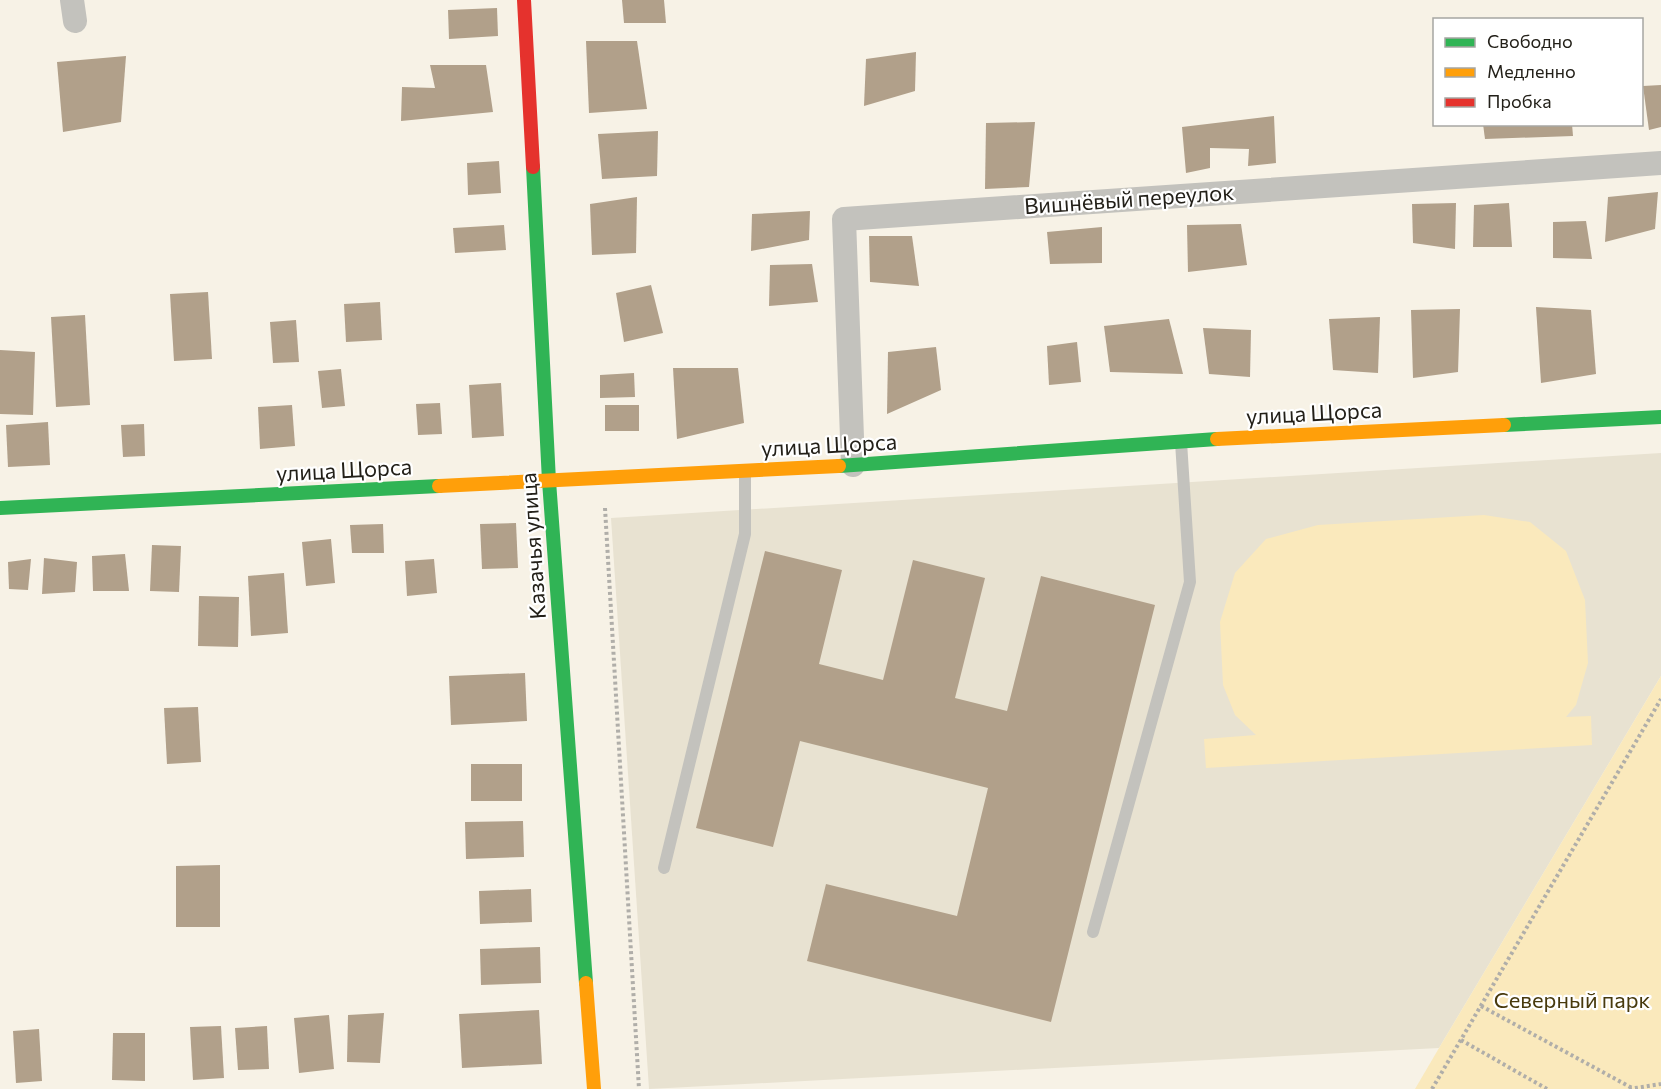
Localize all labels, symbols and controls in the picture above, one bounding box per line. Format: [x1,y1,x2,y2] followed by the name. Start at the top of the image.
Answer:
[1433,18,1643,126] legend
[1487,30,1573,52] text: Свободно
[1487,60,1576,82] text: Медленно
[1487,90,1552,112] text: Пробка
[1023,178,1235,219] street label: Вишнёвый переулок
[1245,395,1383,430] street label: улица Щорса
[760,427,898,462] street label: улица Щорса
[275,452,413,487] street label: улица Щорса
[514,472,551,620] street label: Казачья улица
[1494,986,1651,1013] park label: Северный парк

